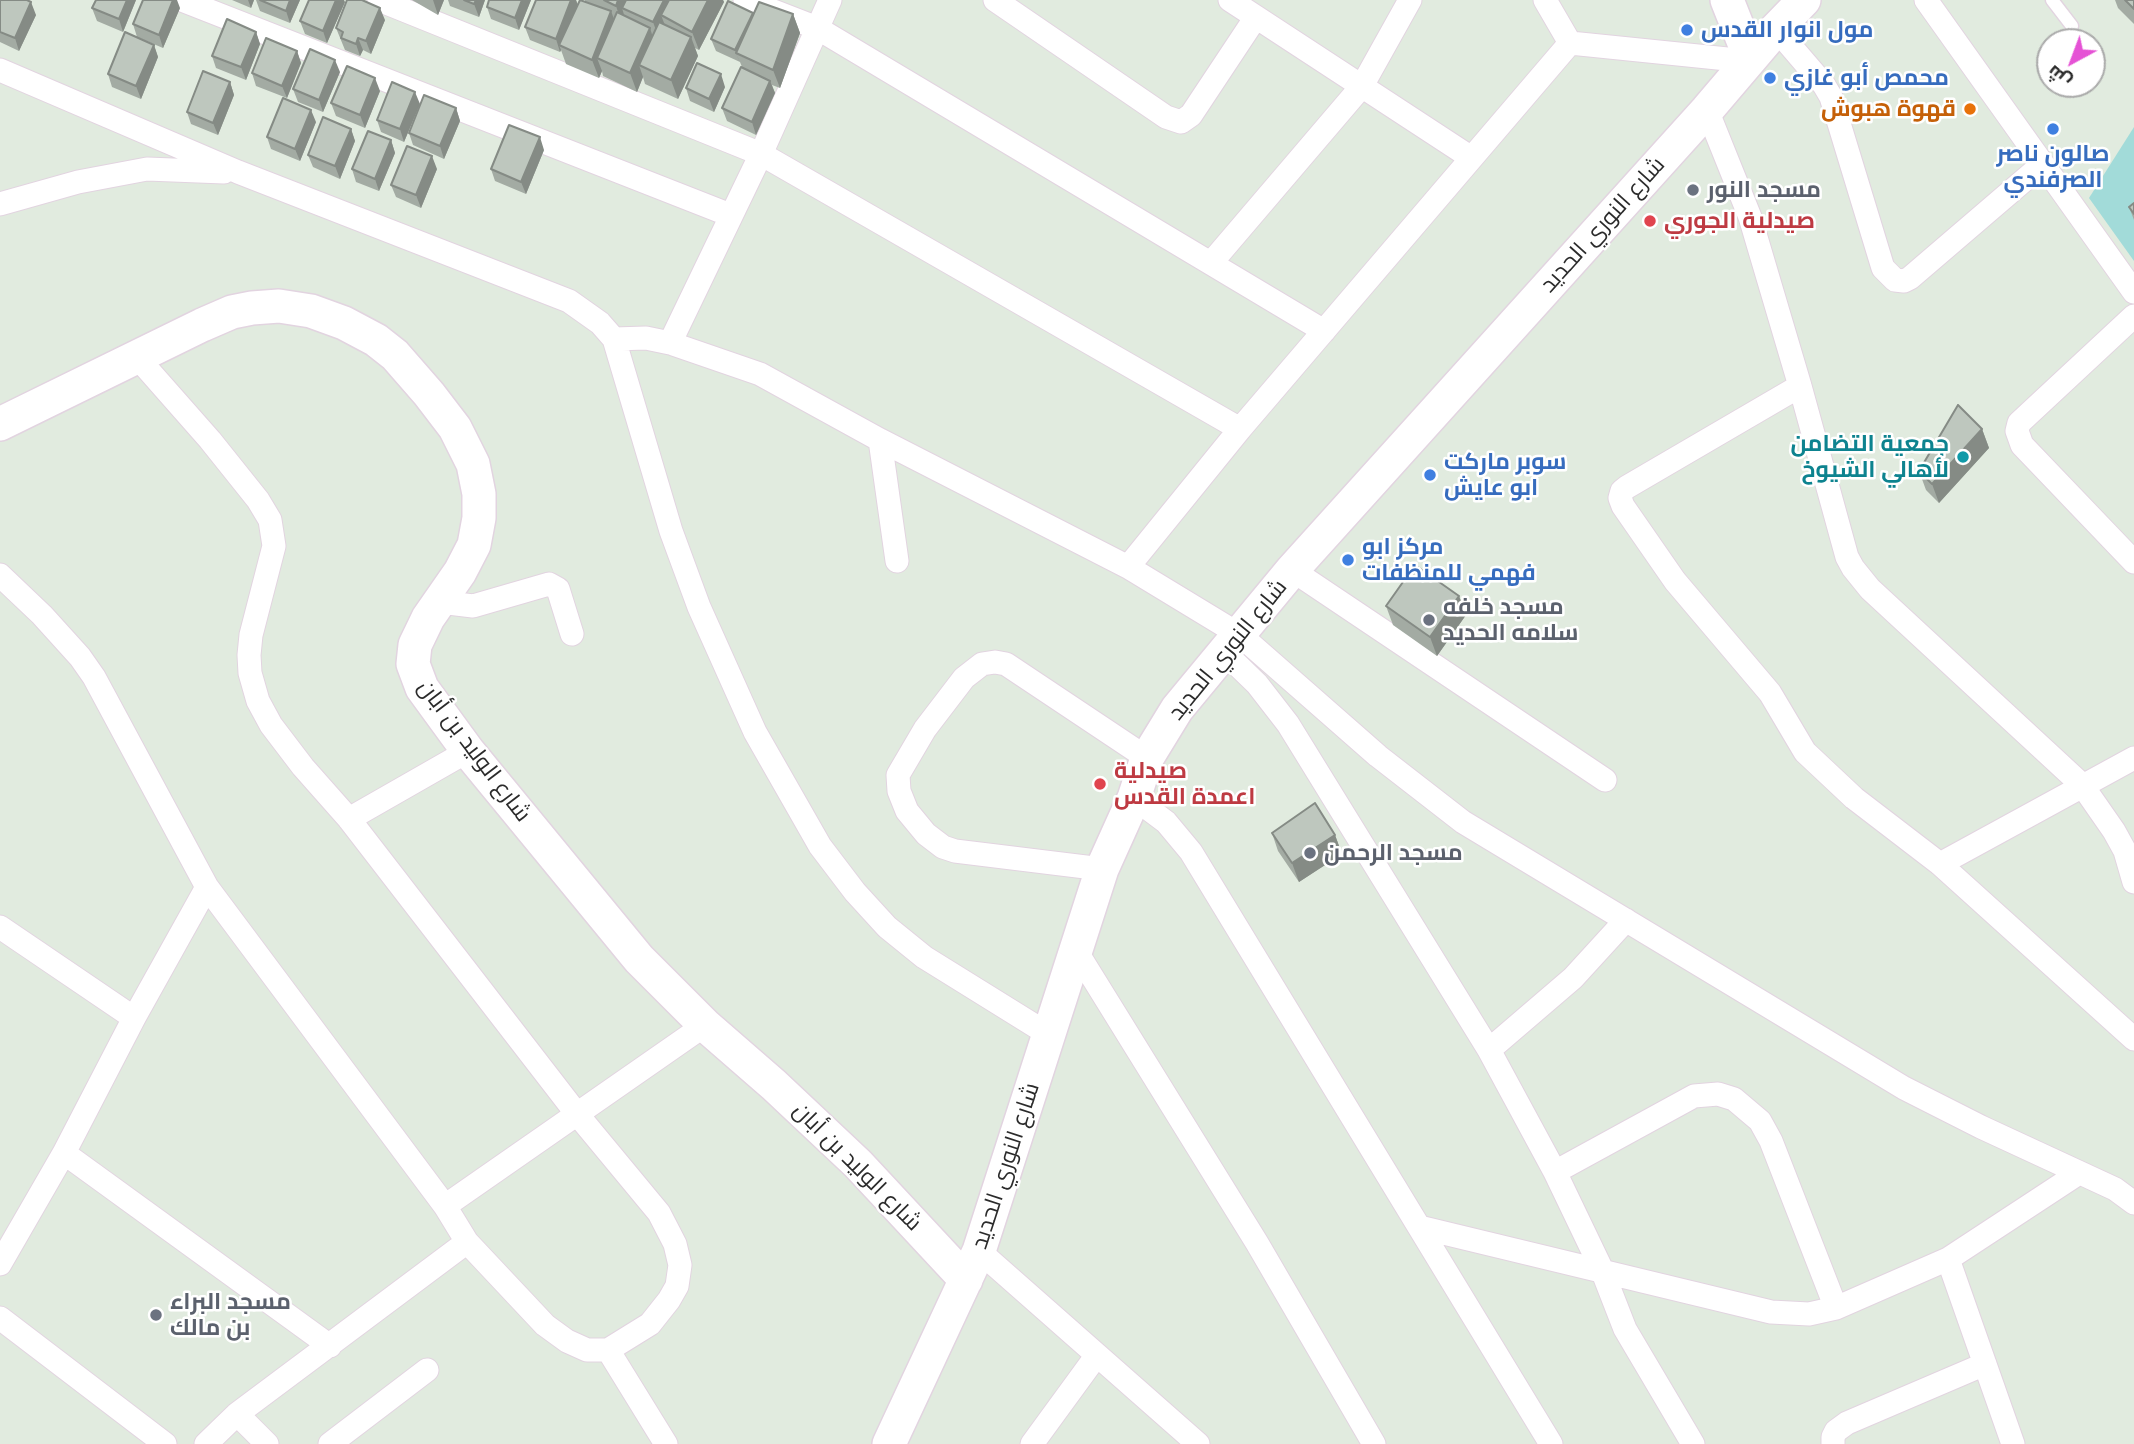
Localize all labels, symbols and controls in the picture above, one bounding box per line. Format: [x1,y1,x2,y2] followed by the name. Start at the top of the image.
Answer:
[1701,16,1873,44] place label: مول انوار القدس
[1679,22,1695,38] marker: مول انوار القدس
[2036,28,2106,98] north arrow
[2041,60,2076,94] text: ش
[1784,64,1949,92] place label: محمص أبو غازي
[1762,70,1778,86] marker: محمص أبو غازي
[1821,95,1956,123] place label: قهوة هبوش
[1962,101,1978,117] marker: قهوة هبوش
[2045,121,2061,137] marker: صالون ناصر الصرفندي
[1997,140,2109,194] place label: صالون ناصر الصرفندي
[1535,151,1671,299] street label: شارع النوري الحديد
[1707,176,1821,204] place label: مسجد النور
[1685,182,1701,198] marker: مسجد النور
[1664,207,1815,235] place label: صيدلية الجوري
[1642,213,1658,229] marker: صيدلية الجوري
[1790,430,1949,484] place label: جمعية التضامن لأهالي الشيوخ
[1444,448,1566,502] place label: سوبر ماركت ابو عايش
[1955,449,1971,465] marker: جمعية التضامن لأهالي الشيوخ
[1422,467,1438,483] marker: سوبر ماركت ابو عايش
[1362,533,1536,587] place label: مركز ابو فهمي للمنظفات
[1340,552,1356,568] marker: مركز ابو فهمي للمنظفات
[1163,574,1293,726] street label: شارع النوري الحديد
[1443,593,1578,647] place label: مسجد خلفه سلامه الحديد
[1421,612,1437,628] marker: مسجد خلفه سلامه الحديد
[412,674,536,828] street label: شارع الوليد بن أبان
[1114,757,1255,811] place label: صيدلية اعمدة القدس
[1092,776,1108,792] marker: صيدلية اعمدة القدس
[1324,839,1463,867] place label: مسجد الرحمن
[1302,845,1318,861] marker: مسجد الرحمن
[966,1079,1046,1253] street label: شارع النوري الحديد
[787,1097,927,1237] street label: شارع الوليد بن أبان
[170,1288,291,1342] place label: مسجد البراء بن مالك
[148,1307,164,1323] marker: مسجد البراء بن مالك

